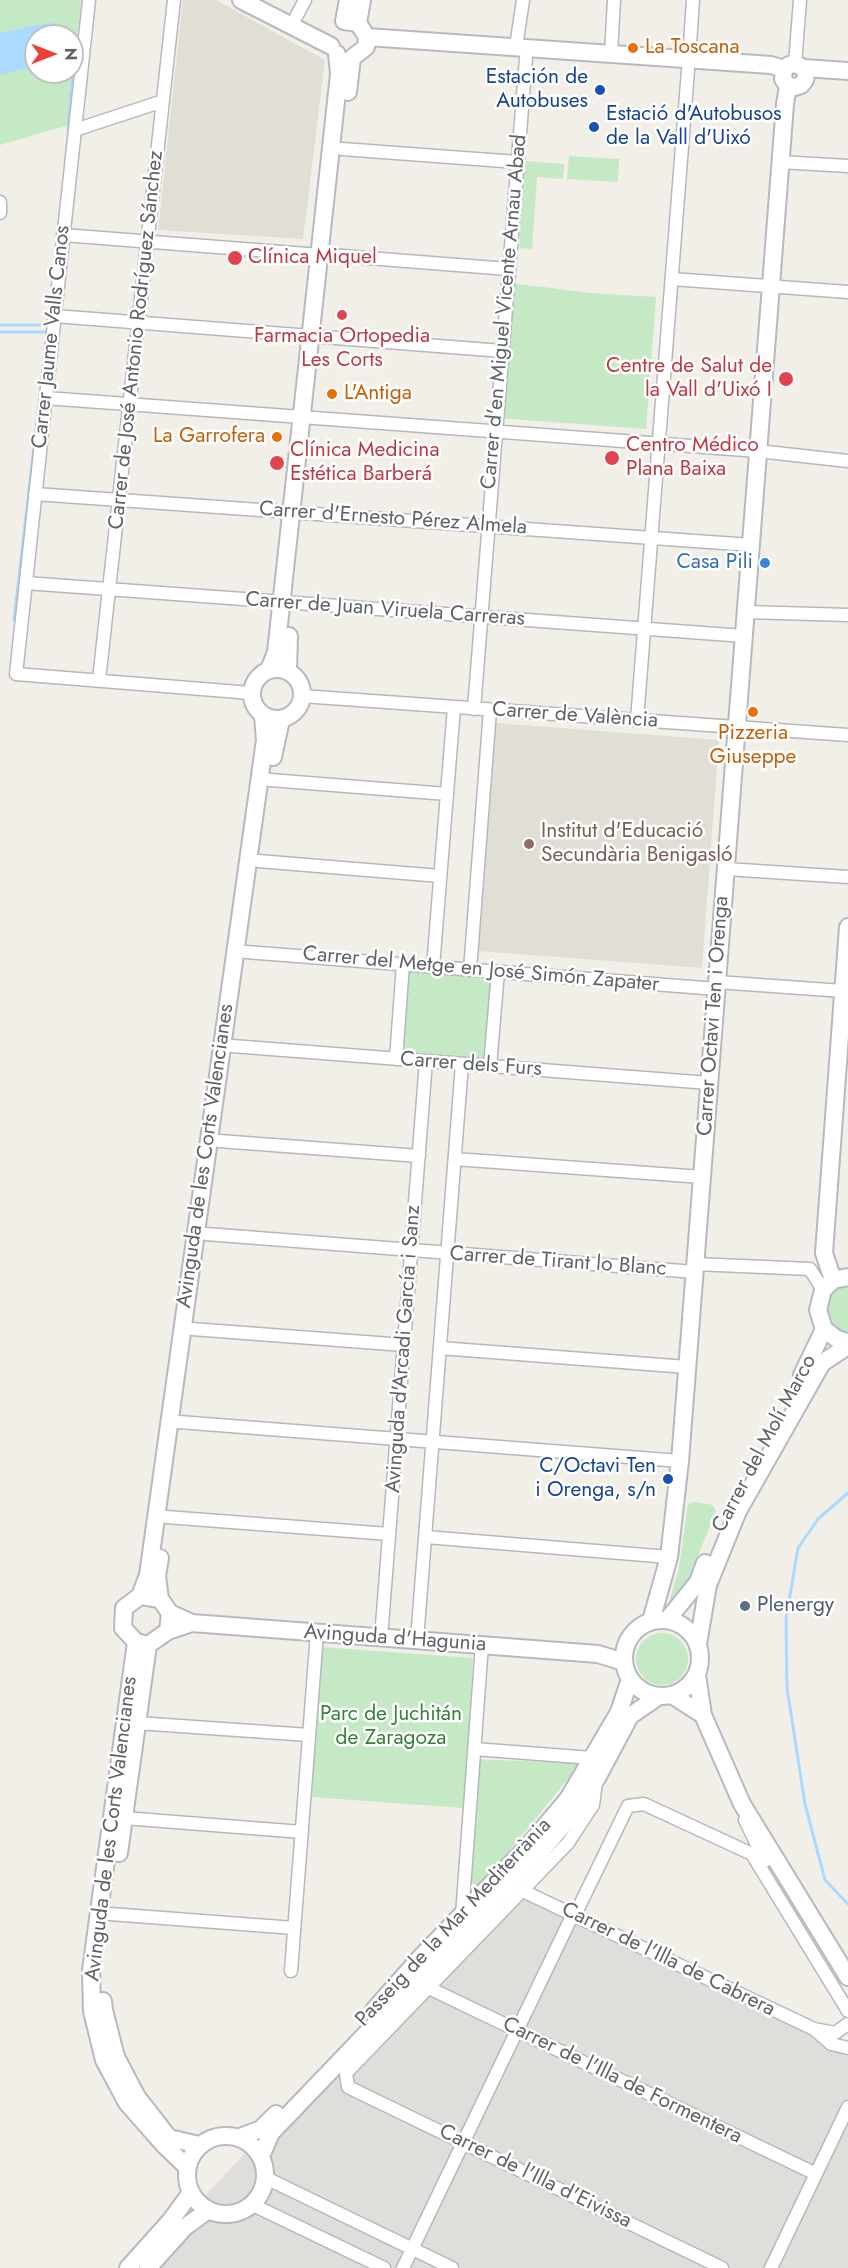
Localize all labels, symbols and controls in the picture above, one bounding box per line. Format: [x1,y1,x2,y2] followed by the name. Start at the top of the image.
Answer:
[24,24,84,84] north arrow
[645,35,740,61] place label: La Toscana
[626,41,640,55] marker: La Toscana
[59,48,82,60] text: N
[486,65,588,115] place label: Estación de Autobuses
[593,83,607,97] marker: Estación de Autobuses
[606,102,782,152] place label: Estació d'Autobusos de la Vall d'Uixó
[587,120,601,134] marker: Estació d'Autobusos de la Vall d'Uixó
[477,134,533,490] street label: Carrer d'en Miguel Vicente Arnau Abad
[105,149,169,531] street label: Carrer de José Antonio Rodríguez Sánchez
[28,224,76,450] street label: Carrer Jaume Valls Canos
[248,245,377,271] place label: Clínica Miquel
[226,249,244,267] marker: Clínica Miquel
[335,308,349,322] marker: Farmacia Ortopedia Les Corts
[254,324,430,374] place label: Farmacia Ortopedia Les Corts
[606,354,772,404] place label: Centre de Salut de la Vall d'Uixó I
[777,370,795,388] marker: Centre de Salut de la Vall d'Uixó I
[344,381,412,407] place label: L'Antiga
[325,387,339,401] marker: L'Antiga
[153,424,265,450] place label: La Garrofera
[270,430,284,444] marker: La Garrofera
[626,433,759,483] place label: Centro Médico Plana Baixa
[290,438,439,488] place label: Clínica Medicina Estética Barberá
[603,449,621,467] marker: Centro Médico Plana Baixa
[268,454,286,472] marker: Clínica Medicina Estética Barberá
[258,497,528,541] street label: Carrer d'Ernesto Pérez Almela
[676,550,753,576] place label: Casa Pili
[758,556,772,570] marker: Casa Pili
[244,588,526,632] street label: Carrer de Juan Viruela Carreras
[491,698,659,734] street label: Carrer de València
[746,705,760,719] marker: Pizzeria Giuseppe
[710,721,796,771] place label: Pizzeria Giuseppe
[541,819,732,869] place label: Institut d'Educació Secundària Benigasló
[522,837,536,851] marker: Institut d'Educació Secundària Benigasló
[693,895,735,1137] street label: Carrer Octavi Ten i Orenga
[302,942,660,998] street label: Carrer del Metge en José Simón Zapater
[172,1002,240,1310] street label: Avinguda de les Corts Valencianes
[399,1047,543,1083] street label: Carrer dels Furs
[381,1204,427,1494] street label: Avinguda d'Arcadi García i Sanz
[449,1242,667,1282] street label: Carrer de Tirant lo Blanc
[708,1351,822,1537] street label: Carrer del Molí Marco
[535,1454,656,1504] place label: C/Octavi Ten i Orenga, s/n
[661,1472,675,1486] marker: C/Octavi Ten i Orenga, s/n
[757,1593,834,1619] place label: Plenergy
[738,1599,752,1613] marker: Plenergy
[303,1620,487,1658] street label: Avinguda d'Hagunia
[81,1675,143,1983] street label: Avinguda de les Corts Valencianes
[320,1702,462,1752] park label: Parc de Juchitán de Zaragoza
[351,1814,557,2032] street label: Passeig de la Mar Mediterrània
[557,1897,779,2023] street label: Carrer de l'Illa de Cabrera
[498,2012,746,2150] street label: Carrer de l'Illa de Formentera
[435,2119,635,2235] street label: Carrer de l'Illa d'Eivissa

